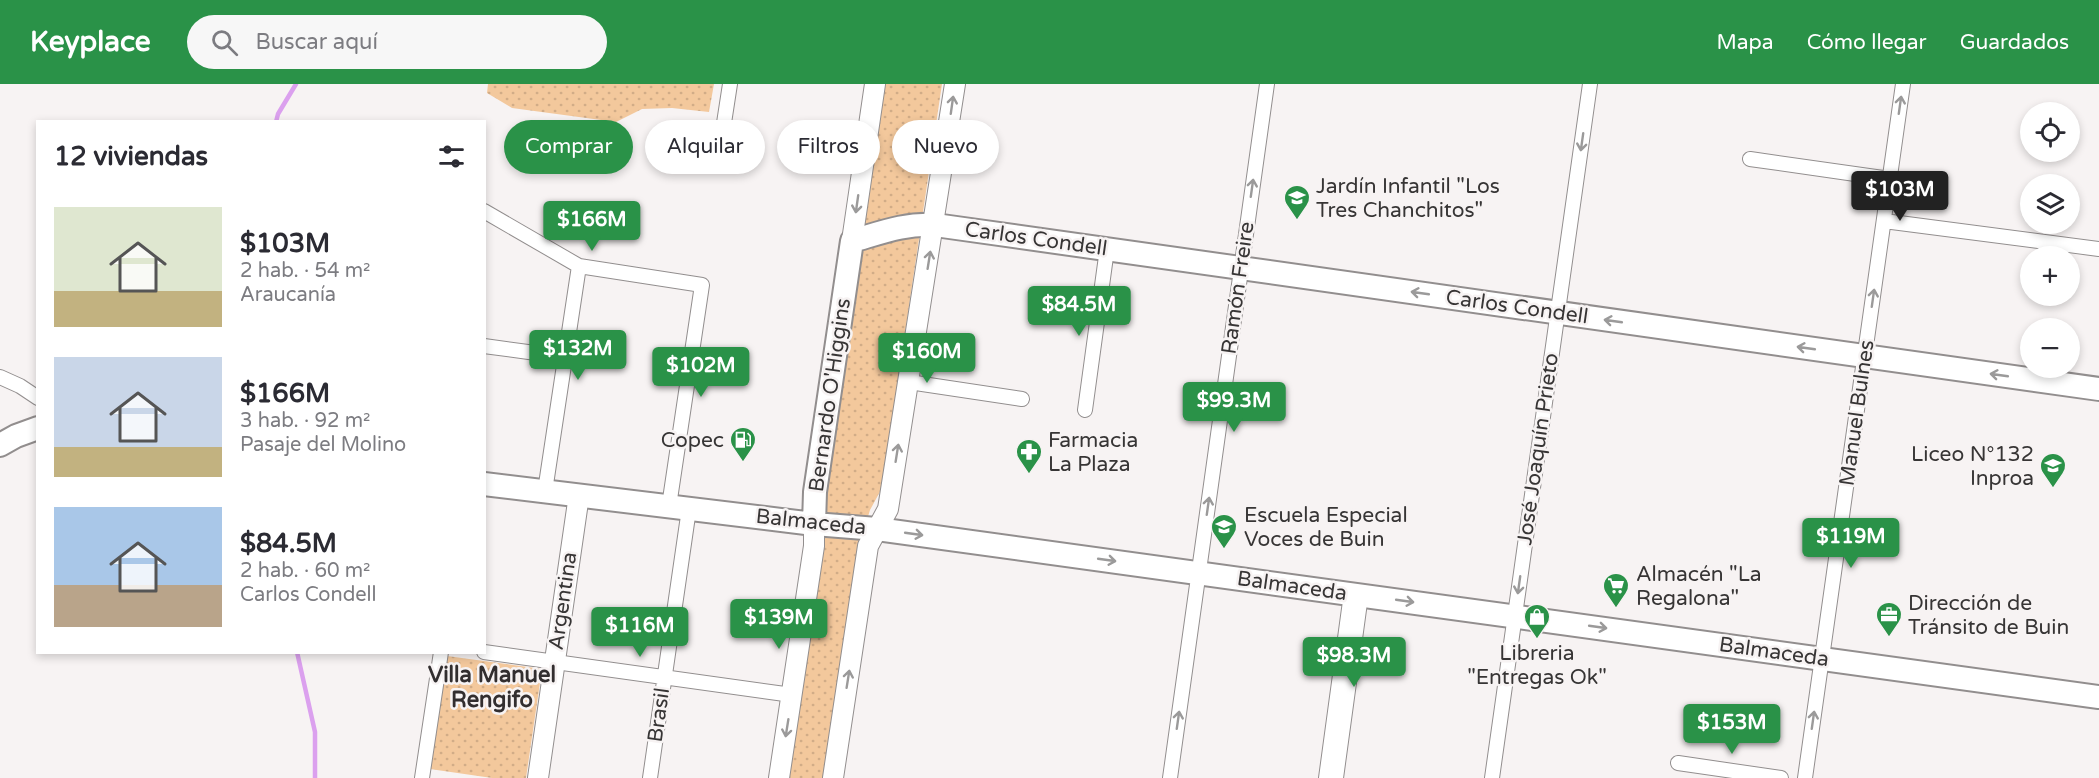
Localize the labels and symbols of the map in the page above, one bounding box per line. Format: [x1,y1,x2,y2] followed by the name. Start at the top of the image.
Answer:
[947,95,958,115] one-way arrow
[1895,96,1906,115] one-way arrow
[1576,132,1587,151] one-way arrow
[1858,171,1942,222] pin: $103M
[1316,174,1500,223] place label: Jardín Infantil "Los Tres Chanchitos"
[1247,179,1258,199] one-way arrow
[1282,183,1312,221] school or university icon: Jardín Infantil "Los Tres Chanchitos"
[852,194,863,214] one-way arrow
[550,201,634,252] pin: $166M
[963,217,1109,261] street label: Carlos Condell
[1216,220,1260,356] street label: Ramón Freire
[923,251,934,271] one-way arrow
[1444,285,1590,329] street label: Carlos Condell
[1030,286,1128,337] pin: $84.5M
[1411,288,1431,299] one-way arrow
[1868,289,1879,309] one-way arrow
[804,297,856,493] street label: Bernardo O'Higgins
[1604,315,1624,326] one-way arrow
[536,330,620,381] pin: $132M
[885,333,969,384] pin: $160M
[1834,338,1880,488] street label: Manuel Bulnes
[1797,342,1817,353] one-way arrow
[659,347,743,398] pin: $102M
[1512,351,1564,547] street label: José Joaquín Prieto
[1990,369,2010,380] one-way arrow
[1185,382,1283,433] pin: $99.3M
[728,425,758,463] fuel station icon: Copec
[661,428,724,453] place label: Copec
[1048,428,1138,477] place label: Farmacia La Plaza
[1014,437,1044,475] pharmacy icon: Farmacia La Plaza
[1911,442,2034,491] place label: Liceo N°132 Inproa
[892,443,903,463] one-way arrow
[2038,451,2068,489] school or university icon: Liceo N°132 Inproa
[1202,497,1213,517] one-way arrow
[1244,503,1408,552] place label: Escuela Especial Voces de Buin
[755,504,867,540] street label: Balmaceda
[1209,512,1239,550] school or university icon: Escuela Especial Voces de Buin
[1809,518,1893,569] pin: $119M
[904,528,924,539] one-way arrow
[544,550,582,652] street label: Argentina
[1097,555,1117,566] one-way arrow
[1636,562,1762,611] place label: Almacén "La Regalona"
[1235,566,1349,606] street label: Balmaceda
[1601,571,1631,609] supermarket icon: Almacén "La Regalona"
[1514,574,1525,594] one-way arrow
[1908,591,2069,640] place label: Dirección de Tránsito de Buin
[1394,595,1414,606] one-way arrow
[737,599,821,650] pin: $139M
[1874,600,1904,638] office icon: Dirección de Tránsito de Buin
[1522,602,1552,640] shop icon: Libreria "Entregas Ok"
[598,607,682,658] pin: $116M
[1587,622,1607,633] one-way arrow
[1717,632,1831,672] street label: Balmaceda
[1305,637,1403,688] pin: $98.3M
[1467,641,1607,690] place label: Libreria "Entregas Ok"
[428,662,556,713] district label: Villa Manuel Rengifo
[842,669,853,689] one-way arrow
[643,686,675,744] street label: Brasil
[1690,704,1774,755] pin: $153M
[1173,711,1184,730] one-way arrow
[1807,711,1818,730] one-way arrow
[781,717,792,737] one-way arrow

